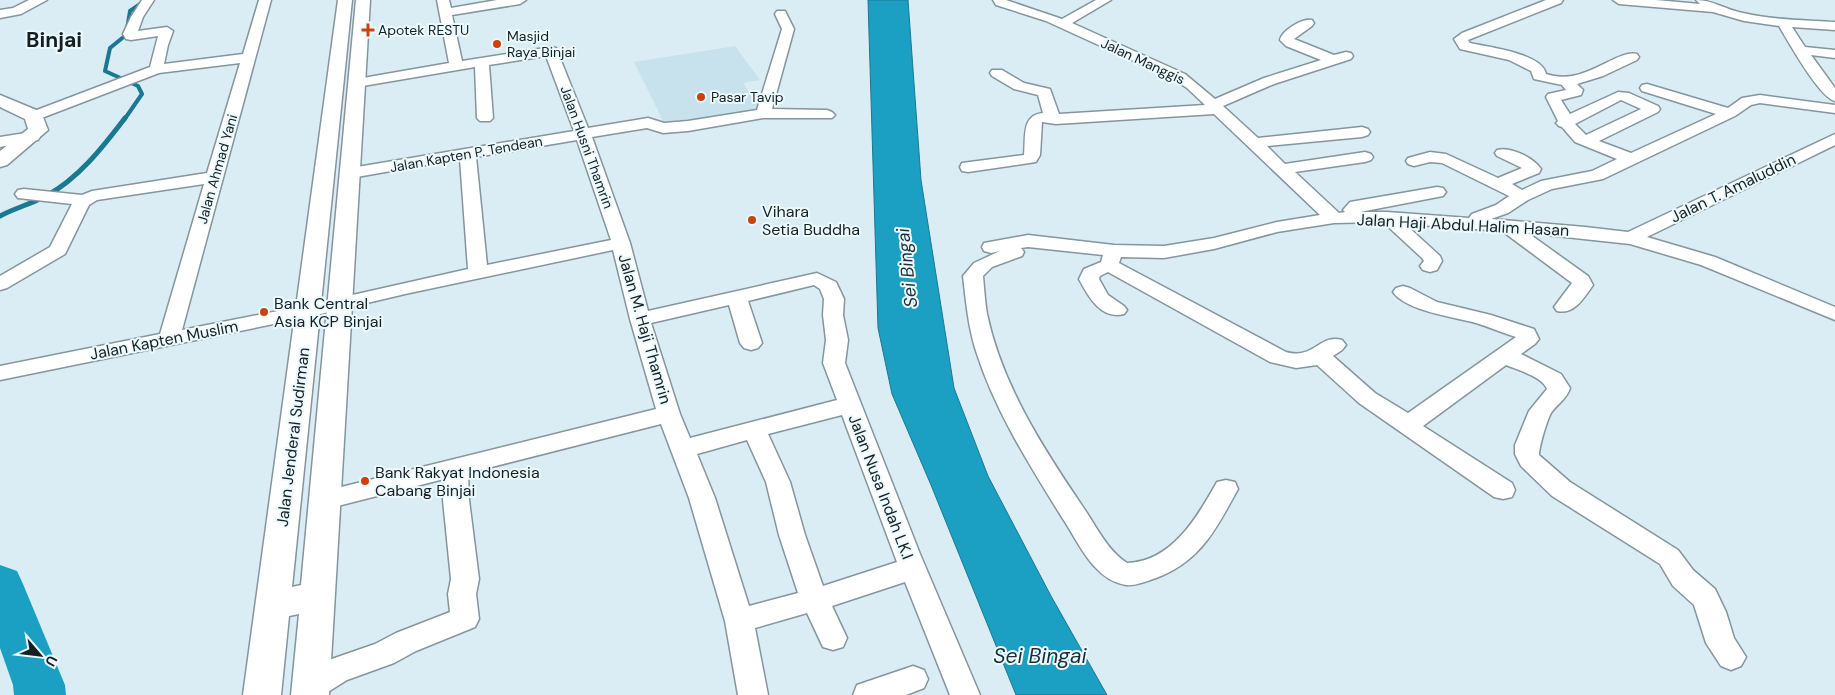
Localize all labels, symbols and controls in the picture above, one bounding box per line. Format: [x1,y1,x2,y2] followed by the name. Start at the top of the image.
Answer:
[378,21,469,39] place label: Apotek RESTU
[362,24,374,36] marker: Apotek RESTU
[26,26,82,54] district label: Binjai
[507,27,575,61] place label: Masjid Raya Binjai
[1098,34,1188,88] street label: Jalan Manggis
[491,38,503,50] marker: Masjid Raya Binjai
[556,83,618,211] street label: Jalan Husni Thamrin
[711,88,784,106] place label: Pasar Tavip
[695,91,707,103] marker: Pasar Tavip
[193,112,241,226] street label: Jalan Ahmad Yani
[388,132,544,176] street label: Jalan Kapten P. Tendean
[1667,149,1799,227] street label: Jalan T. Amaluddin
[762,201,860,240] place label: Vihara Setia Buddha
[1356,209,1570,241] street label: Jalan Haji Abdul Halim Hasan
[746,214,758,226] marker: Vihara Setia Buddha
[891,226,923,309] water label: Sei Bingai
[614,252,676,406] street label: Jalan M. Haji Thamrin
[274,293,382,332] place label: Bank Central Asia KCP Binjai
[258,306,270,318] marker: Bank Central Asia KCP Binjai
[88,315,240,365] street label: Jalan Kapten Muslim
[272,346,314,528] street label: Jalan Jenderal Sudirman
[844,412,918,562] street label: Jalan Nusa Indah LK.I
[375,462,540,501] place label: Bank Rakyat Indonesia Cabang Binjai
[359,475,371,487] marker: Bank Rakyat Indonesia Cabang Binjai
[15,630,65,680] north arrow
[993,642,1088,670] water label: Sei Bingai
[41,653,62,670] text: U

